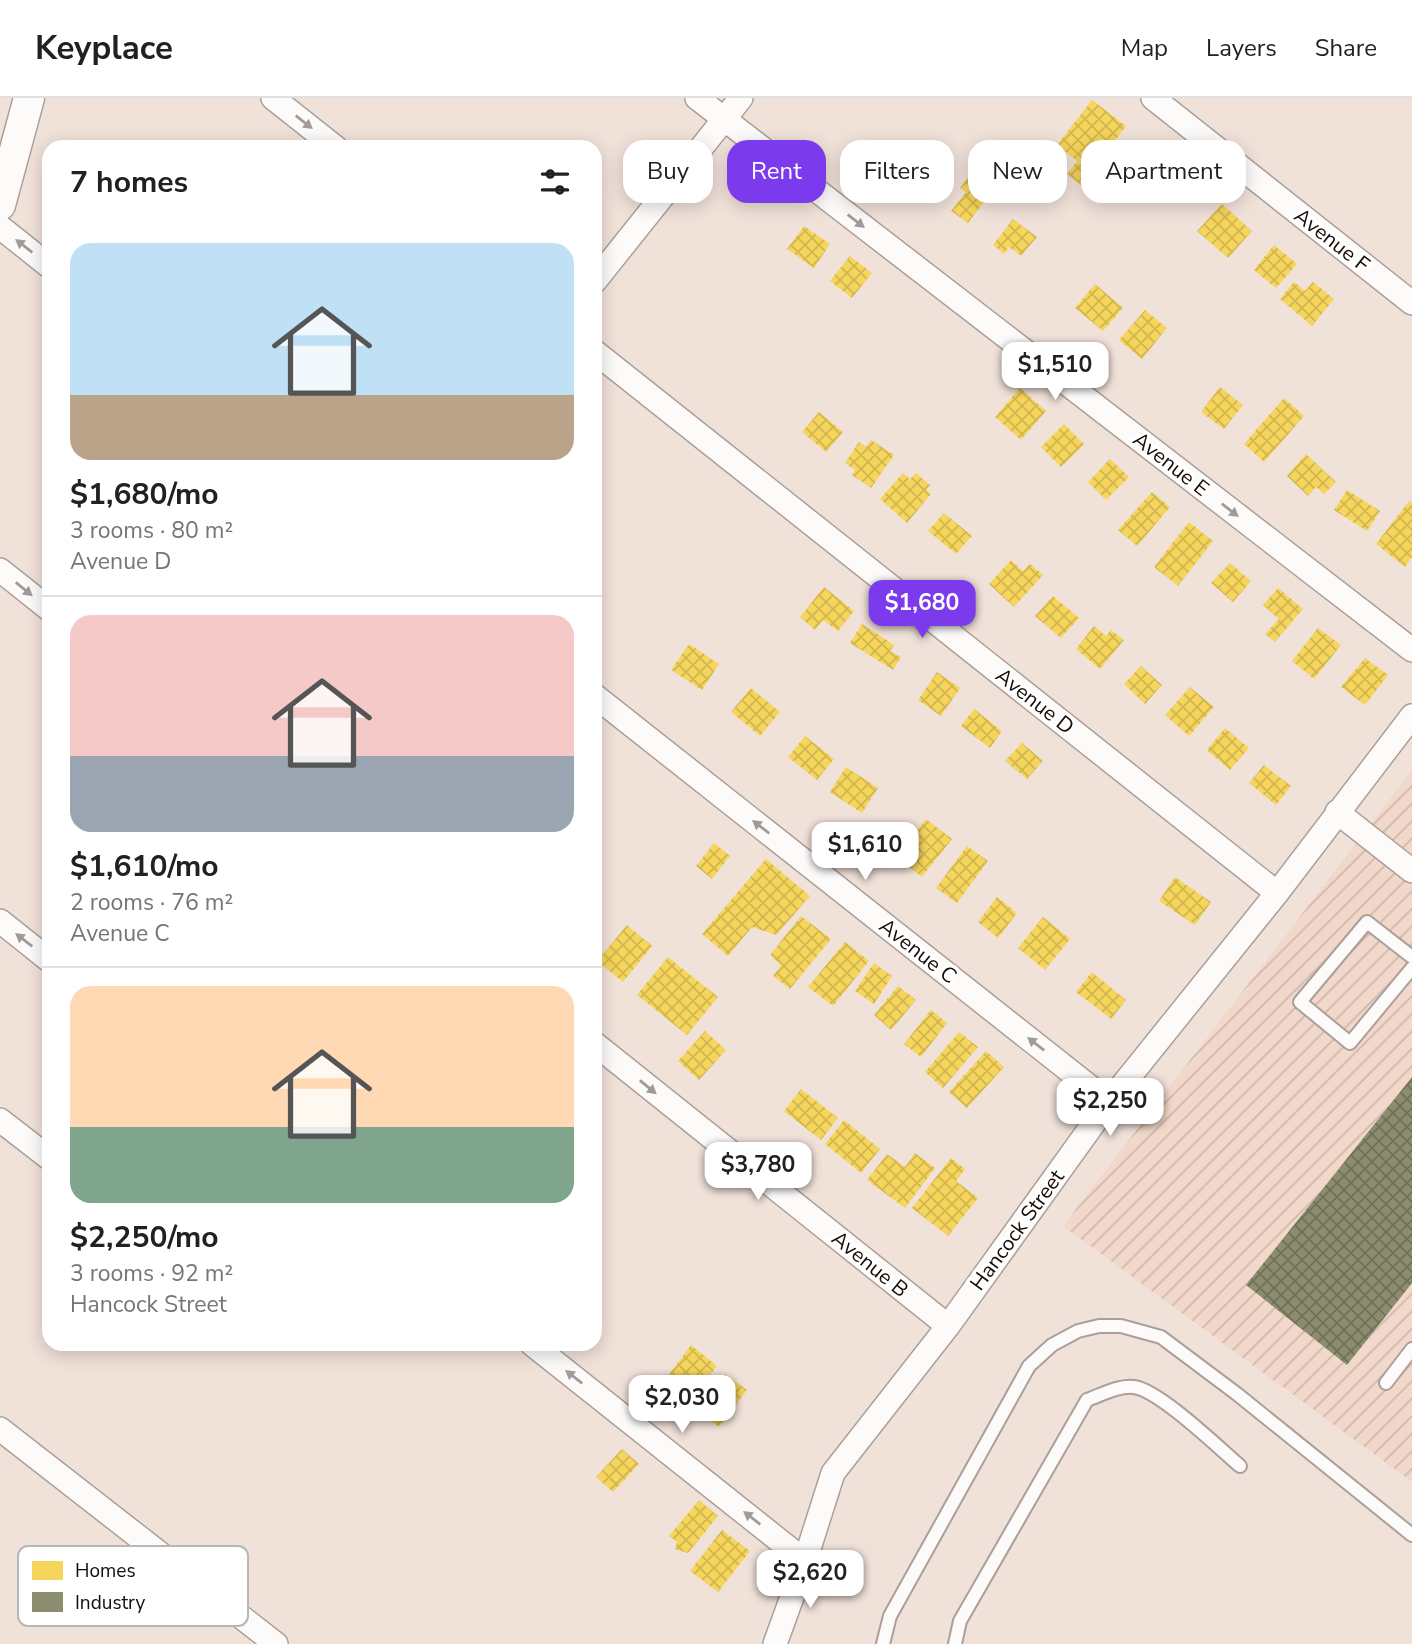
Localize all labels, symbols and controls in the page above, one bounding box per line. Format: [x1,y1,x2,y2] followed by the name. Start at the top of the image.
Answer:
[35,26,173,71] text: Keyplace
[1121,32,1168,64] text: Map
[1206,32,1277,64] text: Layers
[1315,32,1377,64] text: Share
[295,115,313,130] one-way arrow
[623,140,713,203] chip: Buy
[727,140,826,203] chip: Rent
[840,140,954,203] chip: Filters
[968,140,1067,203] chip: New
[1081,140,1246,203] chip: Apartment
[70,162,188,203] text: 7 homes
[536,163,574,201] icon: filters
[1289,202,1375,278] street label: Avenue F
[847,213,865,228] one-way arrow
[16,239,34,254] one-way arrow
[259,288,385,414] icon: home
[998,342,1112,402] pin: $1,510
[1018,349,1092,380] text: $1,510
[1127,426,1215,502] street label: Avenue E
[70,474,219,515] text: $1,680/mo
[1221,502,1239,516] one-way arrow
[70,515,233,546] text: 3 rooms · 80 m²
[70,546,171,577] text: Avenue D
[865,580,979,640] pin: $1,680
[15,582,33,597] one-way arrow
[885,587,959,618] text: $1,680
[259,660,385,786] icon: home
[990,662,1080,740] street label: Avenue D
[752,821,770,835] one-way arrow
[808,822,922,882] pin: $1,610
[828,829,902,860] text: $1,610
[70,846,219,887] text: $1,610/mo
[70,887,233,918] text: 2 rooms · 76 m²
[874,912,962,990] street label: Avenue C
[70,918,170,949] text: Avenue C
[16,933,34,948] one-way arrow
[259,1031,385,1157] icon: home
[1027,1037,1045,1052] one-way arrow
[639,1079,657,1094] one-way arrow
[1053,1079,1167,1138] pin: $2,250
[1073,1085,1147,1116] text: $2,250
[701,1142,815,1202] pin: $3,780
[721,1149,795,1180] text: $3,780
[964,1163,1071,1296] street label: Hancock Street
[70,1217,219,1258] text: $2,250/mo
[826,1224,914,1304] street label: Avenue B
[70,1258,233,1289] text: 3 rooms · 92 m²
[70,1289,227,1320] text: Hancock Street
[565,1369,583,1384] one-way arrow
[625,1376,739,1435] pin: $2,030
[645,1382,719,1413] text: $2,030
[743,1511,761,1526] one-way arrow
[18,1546,248,1626] legend
[753,1550,867,1610] pin: $2,620
[773,1557,847,1588] text: $2,620
[75,1558,136,1584] text: Homes
[75,1590,145,1616] text: Industry

